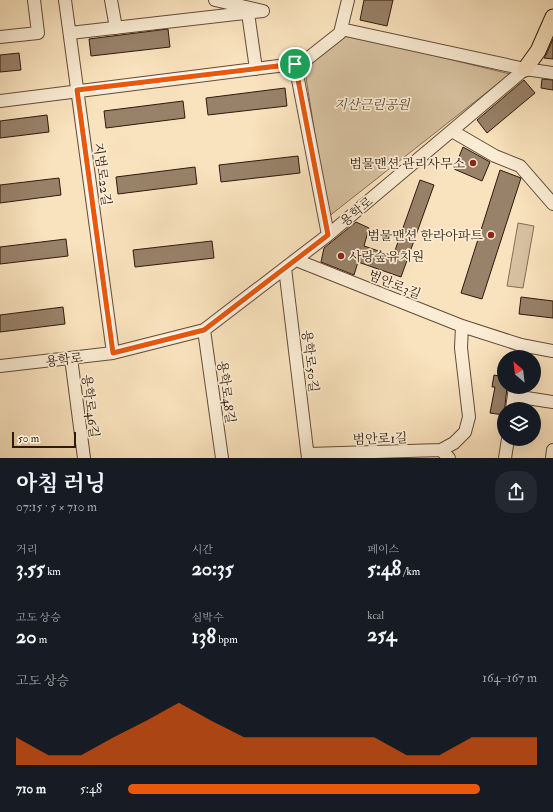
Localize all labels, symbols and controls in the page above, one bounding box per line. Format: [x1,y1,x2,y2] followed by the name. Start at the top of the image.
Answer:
[278,47,312,81] pin
[284,53,306,75] icon: arrive
[334,97,411,113] park label: 지산근린공원
[90,142,114,207] street label: 지범로22길
[349,156,465,172] place label: 범물맨션 관리사무소
[468,158,478,168] marker: 범물맨션 관리사무소
[337,193,377,230] street label: 용학로
[367,228,483,244] place label: 범물맨션 한라아파트
[486,230,496,240] marker: 범물맨션 한라아파트
[349,249,424,265] place label: 사랑숲유치원
[336,251,346,261] marker: 사랑숲유치원
[366,267,423,303] street label: 범안로3길
[298,329,322,393] street label: 용학로50길
[44,350,84,370] street label: 용학로
[497,350,541,394] north arrow
[497,350,541,446] map controls
[214,360,238,425] street label: 용학로48길
[78,373,102,439] street label: 용학로46길
[497,402,541,446] button: layers
[12,430,76,449] scale bar
[352,430,408,448] street label: 범안로1길
[18,432,39,445] text: 50 m
[16,470,106,498] text: 아침 러닝
[495,471,537,513] button: share
[16,499,97,515] text: 07:15 · 5 × 710 m
[16,543,37,556] text: 거리
[192,543,213,556] text: 시간
[367,543,399,556] text: 페이스
[16,556,45,581] text: 3.55
[192,556,233,581] text: 20:35
[367,556,401,581] text: 5:48
[45,565,61,578] text: km
[401,565,420,578] text: /km
[367,609,384,622] text: kcal
[16,611,61,624] text: 고도 상승
[192,611,224,624] text: 심박수
[367,622,396,647] text: 254
[16,624,36,649] text: 20
[192,624,216,649] text: 138
[36,633,47,646] text: m
[216,633,238,646] text: bpm
[482,670,537,686] text: 164–167 m
[16,673,69,689] text: 고도 상승
[16,781,46,797] text: 710 m
[80,781,102,797] text: 5:48

